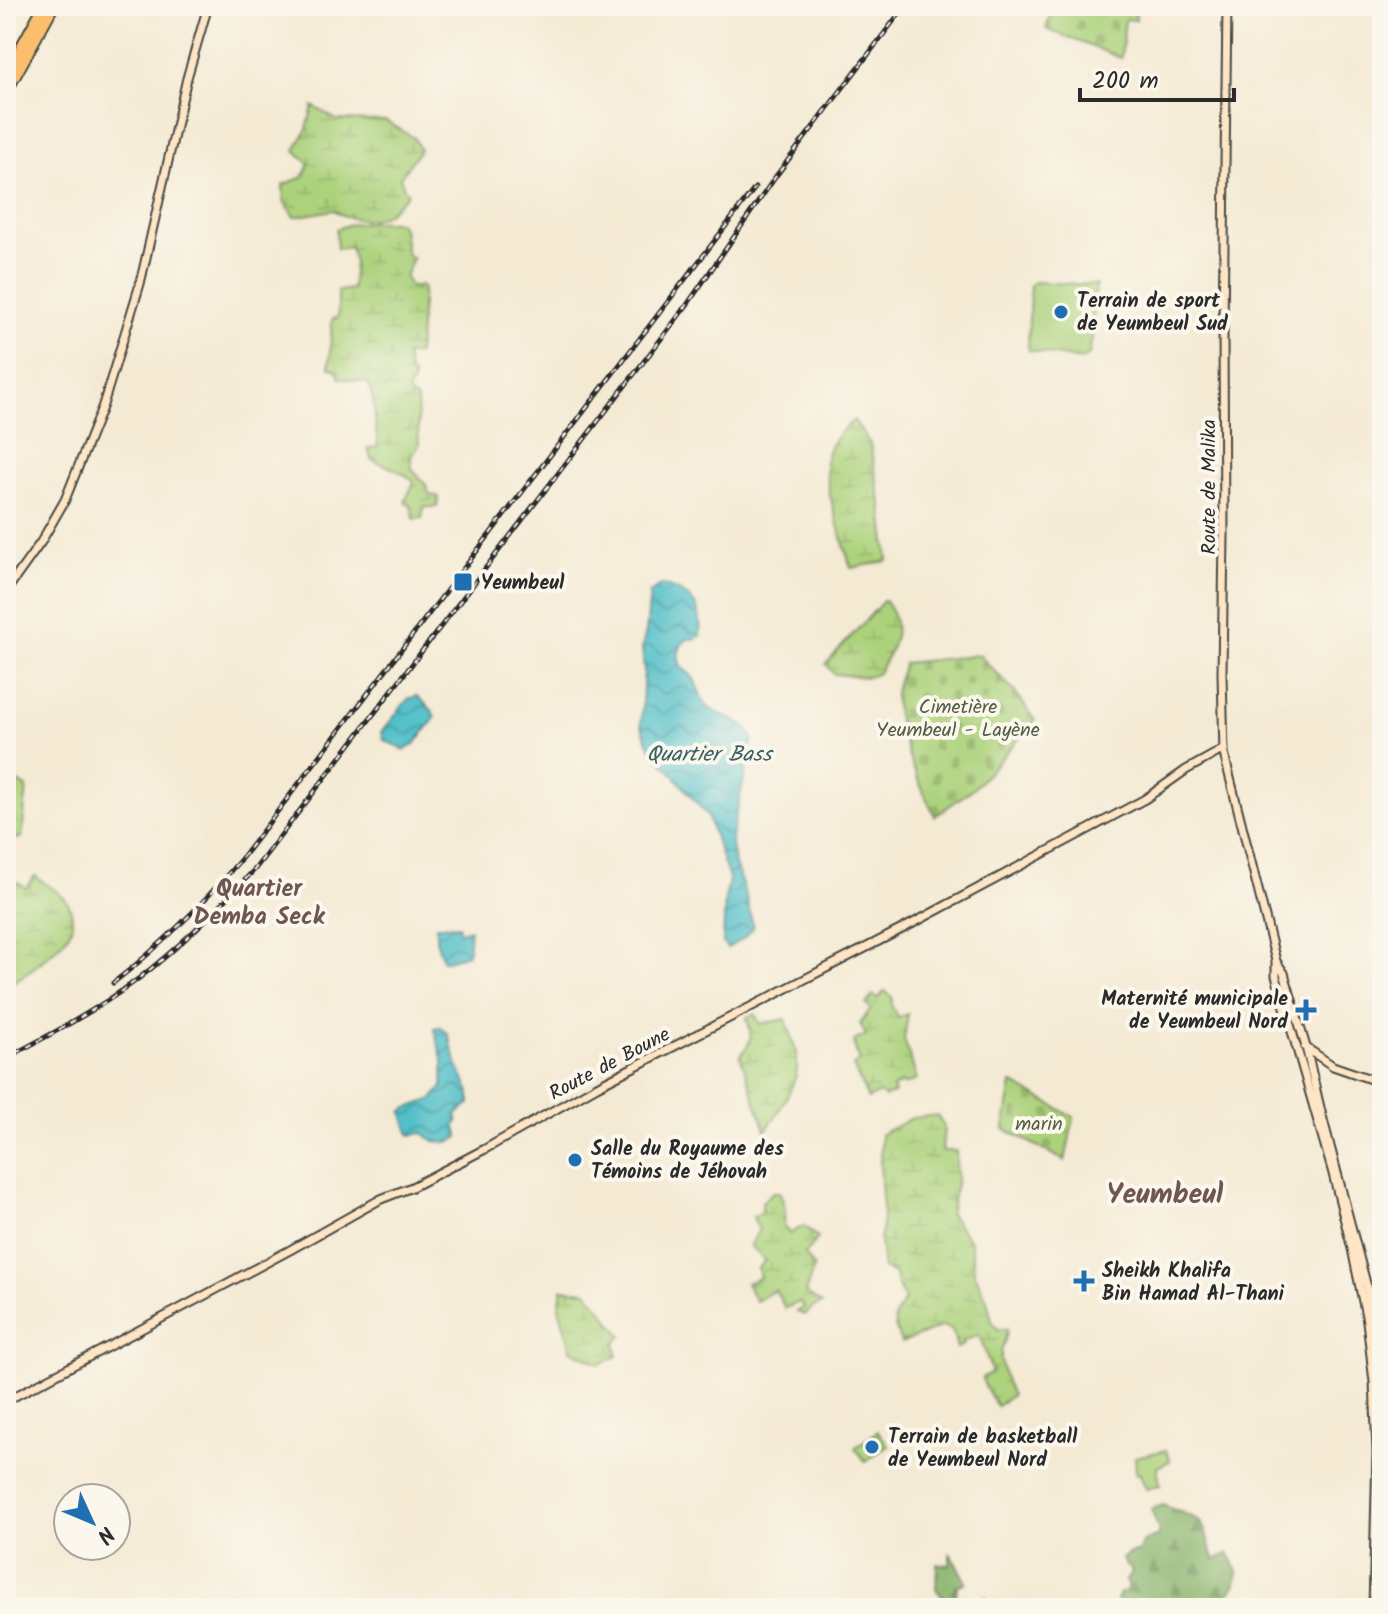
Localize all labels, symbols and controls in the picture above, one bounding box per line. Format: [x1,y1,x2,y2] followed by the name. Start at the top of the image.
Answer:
[1080,52,1234,102] scale bar
[1092,62,1159,101] text: 200 m
[1077,286,1229,341] place label: Terrain de sport de Yeumbeul Sud
[1052,303,1070,321] marker: Terrain de sport de Yeumbeul Sud
[1194,419,1226,555] street label: Route de Malika
[481,568,565,600] place label: Yeumbeul
[452,571,474,593] marker: Yeumbeul
[876,692,1040,747] park label: Cimetière Yeumbeul - Layène
[646,738,774,773] water label: Quartier Bass
[194,870,326,937] district label: Quartier Demba Seck
[1101,984,1289,1039] place label: Maternité municipale de Yeumbeul Nord
[1295,999,1317,1021] marker: Maternité municipale de Yeumbeul Nord
[544,1019,676,1110] street label: Route de Boune
[1015,1109,1063,1141] park label: marin
[591,1134,784,1189] place label: Salle du Royaume des Témoins de Jéhovah
[566,1151,584,1169] marker: Salle du Royaume des Témoins de Jéhovah
[1107,1173,1224,1218] district label: Yeumbeul
[1102,1256,1285,1311] place label: Sheikh Khalifa Bin Hamad Al-Thani
[1073,1270,1095,1292] marker: Sheikh Khalifa Bin Hamad Al-Thani
[888,1422,1078,1477] place label: Terrain de basketball de Yeumbeul Nord
[863,1438,881,1456] marker: Terrain de basketball de Yeumbeul Nord
[52,1482,132,1562] north arrow
[87,1517,122,1551] text: N

